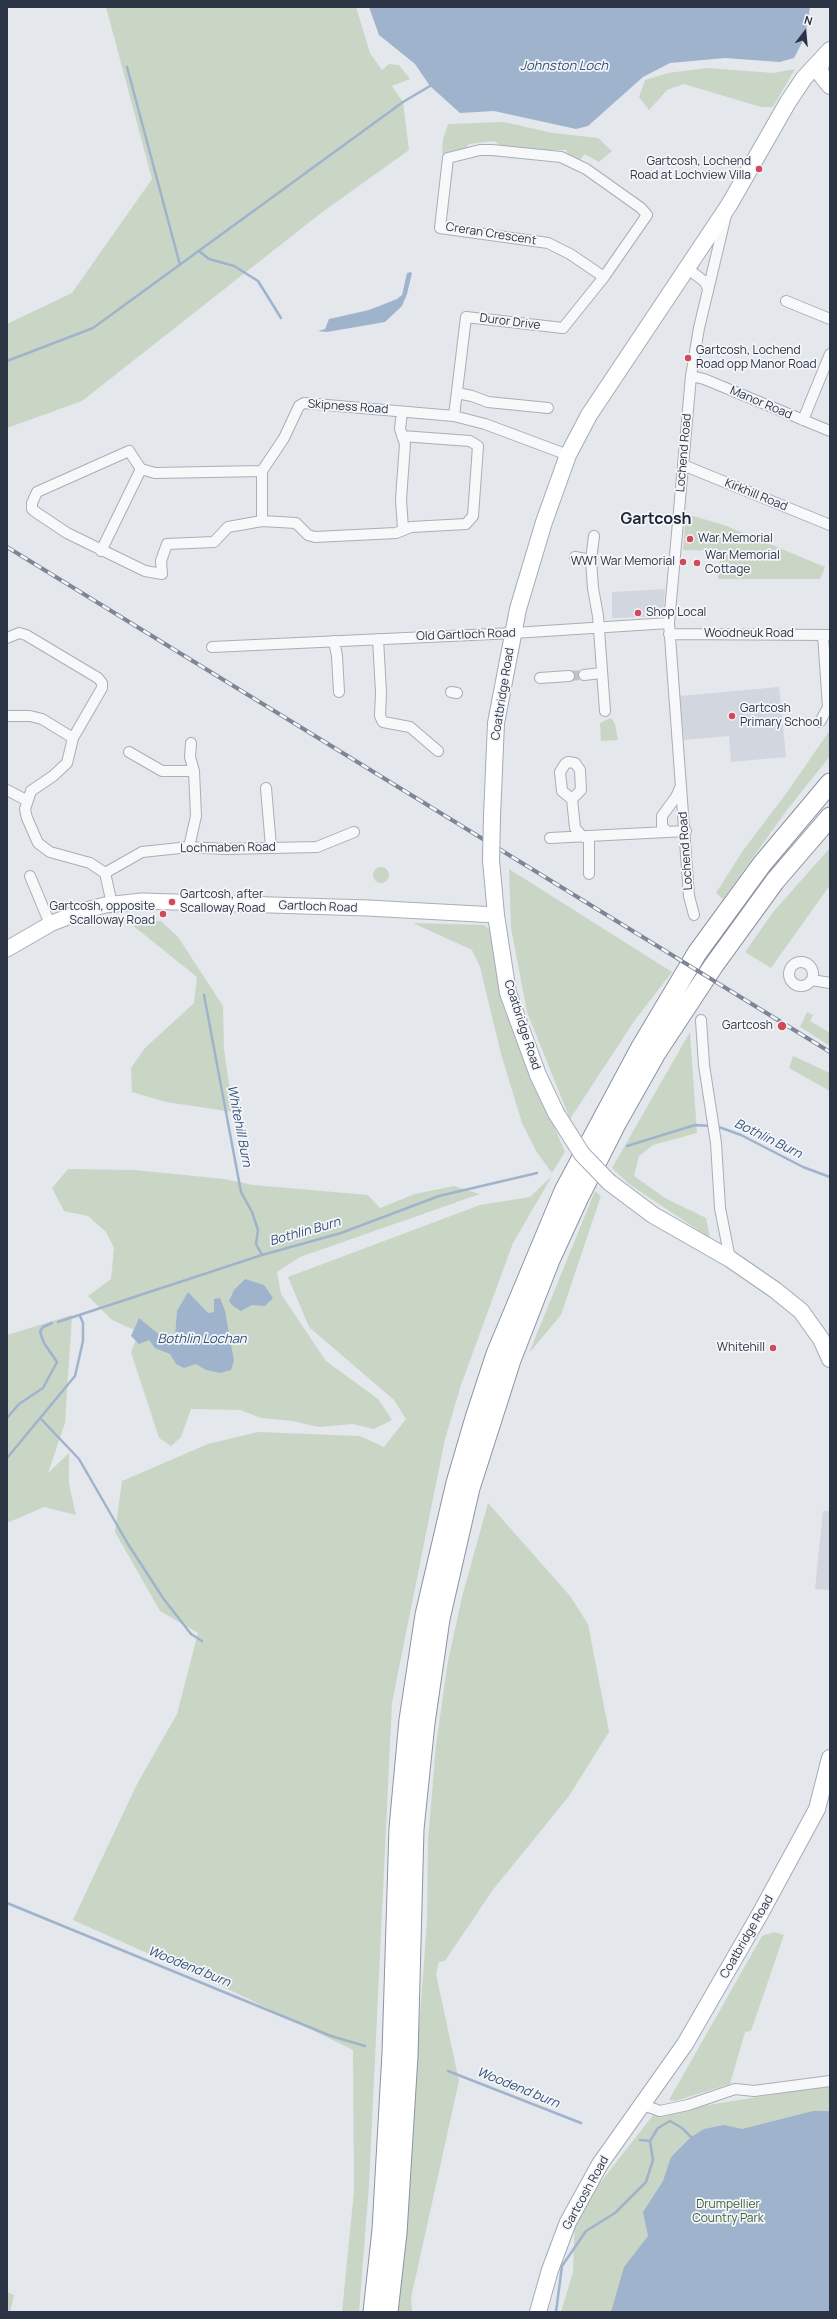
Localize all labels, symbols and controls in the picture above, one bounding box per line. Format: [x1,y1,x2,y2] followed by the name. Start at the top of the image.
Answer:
[785,12,825,52] north arrow
[803,12,814,28] text: N
[520,58,608,74] water label: Johnston Loch
[630,155,751,183] place label: Gartcosh, Lochend Road at Lochview Villa
[754,164,764,174] marker: Gartcosh, Lochend Road at Lochview Villa
[445,220,537,248] street label: Creran Crescent
[479,311,541,333] street label: Duror Drive
[696,344,817,372] place label: Gartcosh, Lochend Road opp Manor Road
[683,353,693,363] marker: Gartcosh, Lochend Road opp Manor Road
[728,383,794,423] street label: Manor Road
[307,397,389,417] street label: Skipness Road
[673,413,695,493] street label: Lochend Road
[722,476,790,514] street label: Kirkhill Road
[620,510,692,530] district label: Gartcosh
[698,532,773,546] place label: War Memorial
[685,534,695,544] marker: War Memorial
[705,549,780,577] place label: War Memorial Cottage
[571,555,675,569] place label: WW1 War Memorial
[678,557,688,567] marker: WW1 War Memorial
[692,558,702,568] marker: War Memorial Cottage
[646,606,706,620] place label: Shop Local
[633,608,643,618] marker: Shop Local
[416,626,516,644] street label: Old Gartloch Road
[704,627,794,641] street label: Woodneuk Road
[489,647,517,741] street label: Coatbridge Road
[740,702,822,730] place label: Gartcosh Primary School
[727,711,737,721] marker: Gartcosh Primary School
[676,811,696,891] street label: Lochend Road
[180,840,276,856] street label: Lochmaben Road
[180,888,265,916] place label: Gartcosh, after Scalloway Road
[167,897,177,907] marker: Gartcosh, after Scalloway Road
[278,898,358,916] street label: Gartloch Road
[49,900,155,928] place label: Gartcosh, opposite Scalloway Road
[158,909,168,919] marker: Gartcosh, opposite Scalloway Road
[501,978,543,1072] street label: Coatbridge Road
[722,1019,773,1033] place label: Gartcosh
[776,1020,788,1032] marker: Gartcosh
[223,1084,255,1168] water label: Whitehill Burn
[732,1116,804,1162] water label: Bothlin Burn
[268,1214,342,1250] water label: Bothlin Burn
[157,1331,247,1347] water label: Bothlin Lochan
[717,1341,765,1355] place label: Whitehill
[768,1343,778,1353] marker: Whitehill
[717,1893,777,1981] street label: Coatbridge Road
[145,1943,233,1991] water label: Woodend burn
[474,2064,562,2112] water label: Woodend burn
[560,2154,612,2232] street label: Gartcosh Road
[692,2198,764,2226] park label: Drumpellier Country Park

